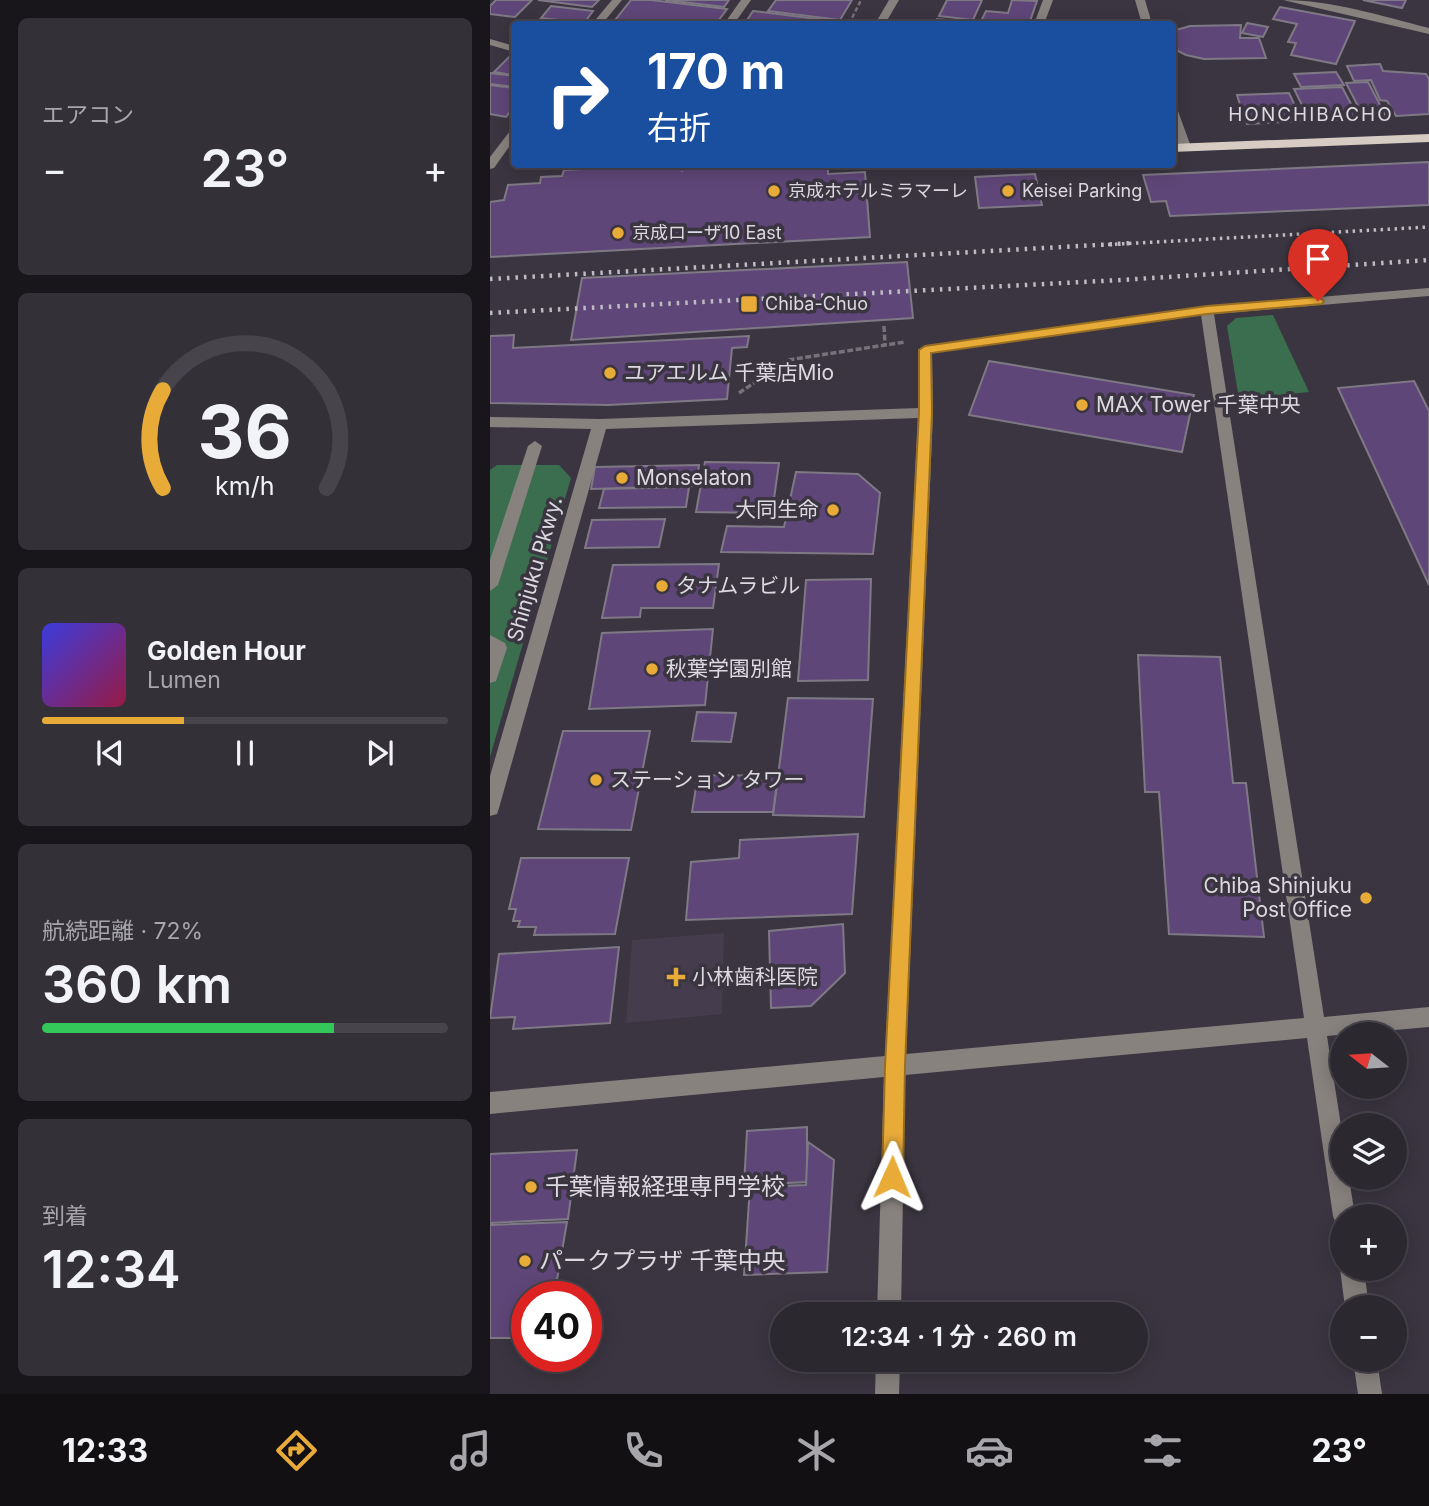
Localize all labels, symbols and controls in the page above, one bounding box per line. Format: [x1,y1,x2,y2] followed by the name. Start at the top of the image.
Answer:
[647,42,785,101] text: 170 m
[532,49,623,140] icon: right
[42,101,134,129] text: エアコン
[1228,103,1394,126] district label: HONCHIBACHO
[647,108,711,147] text: 右折
[201,137,289,200] text: 23°
[42,146,67,192] text: −
[423,146,448,192] text: +
[788,180,968,201] place label: 京成ホテルミラマーレ
[1022,180,1142,201] place label: Keisei Parking
[766,183,782,199] marker: 京成ホテルミラマーレ
[1000,183,1016,199] marker: Keisei Parking
[632,222,782,243] place label: 京成ローザ10 East
[610,225,626,241] marker: 京成ローザ10 East
[1288,229,1348,301] pin
[1299,240,1337,278] icon: arrive
[765,293,868,314] place label: Chiba-Chuo
[739,294,759,314] marker: Chiba-Chuo
[624,360,834,385] place label: ユアエルム 千葉店Mio
[602,365,618,381] marker: ユアエルム 千葉店Mio
[198,387,292,476] text: 36
[1096,392,1301,417] place label: MAX Tower 千葉中央
[1074,397,1090,413] marker: MAX Tower 千葉中央
[636,465,752,490] place label: Monselaton
[614,470,630,486] marker: Monselaton
[215,471,275,501] text: km/h
[502,493,567,644] street label: Shinjuku Pkwy.
[735,497,819,522] place label: 大同生命
[825,502,841,518] marker: 大同生命
[676,573,800,598] place label: タナムラビル
[654,578,670,594] marker: タナムラビル
[147,635,306,666] text: Golden Hour
[666,656,792,681] place label: 秋葉学園別館
[644,661,660,677] marker: 秋葉学園別館
[147,666,221,694] text: Lumen
[91,734,129,772] icon: previous
[226,734,264,772] icon: pause
[361,734,399,772] icon: next
[610,767,805,792] place label: ステーション タワー
[588,772,604,788] marker: ステーション タワー
[1204,873,1352,922] place label: Chiba Shinjuku Post Office
[1358,890,1374,906] marker: Chiba Shinjuku Post Office
[42,917,203,945] text: 航続距離 · 72%
[42,953,232,1016] text: 360 km
[692,964,818,989] place label: 小林歯科医院
[666,967,686,987] marker: 小林歯科医院
[1330,1022,1407,1099] north arrow
[1330,1022,1407,1372] map controls
[1330,1113,1407,1190] button: layers
[855,1140,929,1214] position arrow
[545,1172,785,1201] place label: 千葉情報経理専門学校
[523,1179,539,1195] marker: 千葉情報経理専門学校
[42,1202,88,1230] text: 到着
[1330,1204,1407,1281] button: +
[42,1238,181,1301] text: 12:34
[539,1246,786,1275] place label: パークプラザ 千葉中央
[517,1253,533,1269] marker: パークプラザ 千葉中央
[511,1281,602,1372] speed limit sign: 40
[1330,1295,1407,1372] button: −
[841,1321,1077,1352] text: 12:34 · 1 分 · 260 m
[272,1426,321,1475] icon: directions
[446,1426,495,1475] icon: music
[619,1426,668,1475] icon: phone
[792,1426,841,1475] icon: climate
[965,1426,1014,1475] icon: car
[1138,1426,1187,1475] icon: filters
[62,1431,148,1470] text: 12:33
[1312,1431,1367,1470] text: 23°

